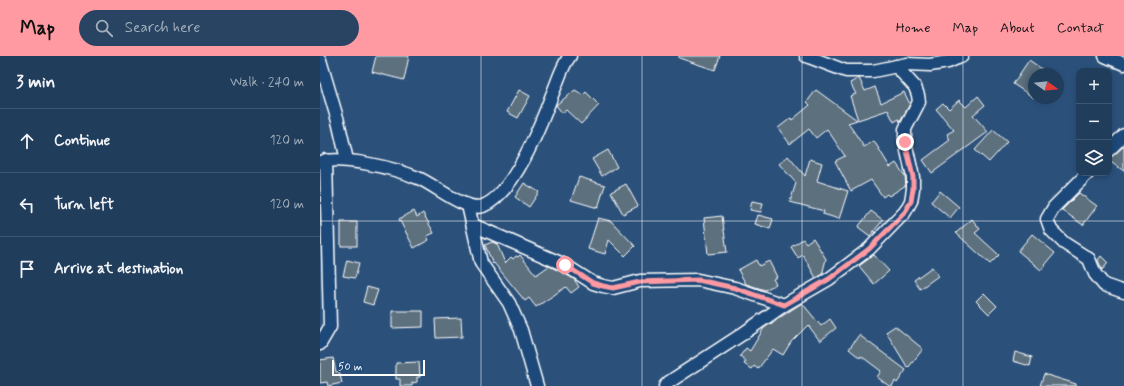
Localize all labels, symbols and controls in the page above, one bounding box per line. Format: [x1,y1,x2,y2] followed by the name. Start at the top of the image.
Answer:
[79,10,359,46] search box
[20,16,55,41] text: Map
[93,17,115,39] icon: search
[125,18,200,38] text: Search here
[896,19,930,37] text: Home
[952,19,978,37] text: Map
[1000,19,1035,37] text: About
[1057,19,1104,37] text: Contact
[1028,68,1064,104] north arrow
[1076,68,1112,176] map controls
[1076,68,1112,104] button: +
[16,71,55,93] text: 3 min
[230,74,304,91] text: Walk · 240 m
[1076,104,1112,140] button: −
[16,130,38,152] icon: ahead
[54,131,110,151] text: Continue
[270,132,304,149] text: 120 m
[896,133,914,151] route end
[1076,140,1112,176] button: layers
[16,194,38,216] icon: left
[54,195,114,215] text: Turn left
[270,196,304,213] text: 120 m
[556,256,574,274] route start
[16,258,38,280] icon: arrive
[54,259,183,279] text: Arrive at destination
[332,358,425,377] scale bar
[338,360,363,374] text: 50 m

